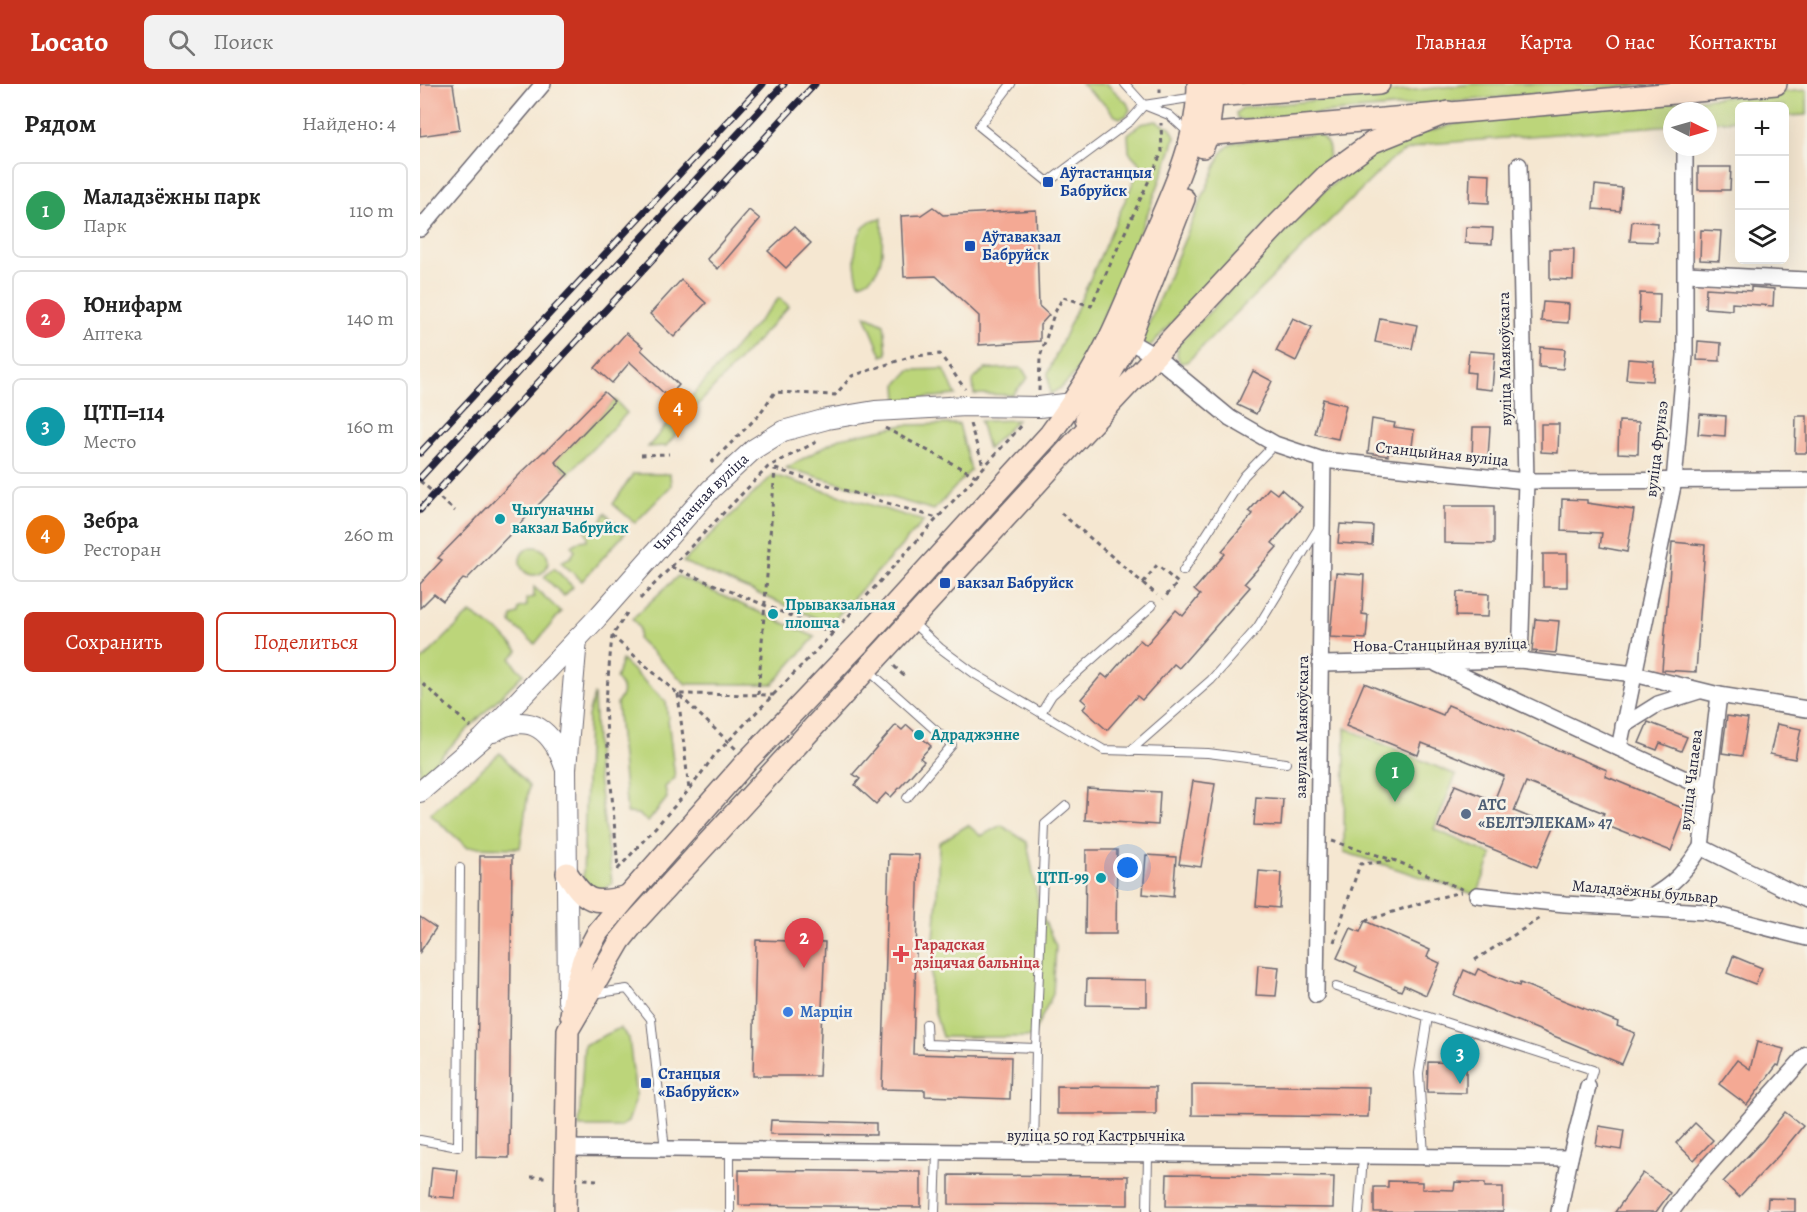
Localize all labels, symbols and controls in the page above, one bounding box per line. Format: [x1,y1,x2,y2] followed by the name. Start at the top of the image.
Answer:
[144,15,564,69] search box
[30,23,108,61] text: Locato
[165,26,198,59] icon: search
[213,27,274,57] text: Поиск
[1415,28,1487,56] text: Главная
[1520,28,1572,56] text: Карта
[1605,28,1655,56] text: О нас
[1688,28,1777,56] text: Контакты
[1663,102,1717,156] north arrow
[1735,102,1789,264] map controls
[1735,102,1789,156] button: +
[24,106,96,141] text: Рядом
[302,110,396,137] text: Найдено: 4
[1735,156,1789,210] button: −
[1059,162,1152,202] place label: Аўтастанцыя Бабруйск
[1041,175,1055,189] marker: Аўтастанцыя Бабруйск
[83,182,261,212] text: Маладзёжны парк
[42,197,49,224] text: 1
[349,197,394,224] text: 110 m
[1735,210,1789,264] button: layers
[83,212,127,239] text: Парк
[981,226,1061,266] place label: Аўтавакзал Бабруйск
[963,239,977,253] marker: Аўтавакзал Бабруйск
[83,290,182,320] text: Юнифарм
[1493,291,1517,426] street label: вуліца Маякоўскага
[41,305,50,332] text: 2
[347,305,394,332] text: 140 m
[83,320,143,347] text: Аптека
[658,388,698,438] pin: 4
[83,398,165,428] text: ЦТП=114
[1640,400,1674,498] street label: вуліца Фрунзэ
[41,413,50,440] text: 3
[347,413,394,440] text: 160 m
[83,428,136,455] text: Место
[1374,436,1510,472] street label: Станцыйная вуліца
[649,448,754,557] street label: Чыгуначная вуліца
[512,499,629,539] place label: Чыгуначны вакзал Бабруйск
[83,506,139,536] text: Зебра
[493,512,507,526] marker: Чыгуначны вакзал Бабруйск
[41,521,50,548] text: 4
[344,521,394,548] text: 260 m
[83,536,161,563] text: Ресторан
[957,572,1074,594] place label: вакзал Бабруйск
[938,576,952,590] marker: вакзал Бабруйск
[785,594,896,634] place label: Прывакзальная плошча
[766,607,780,621] marker: Прывакзальная плошча
[24,612,204,672] button: Сохранить
[216,612,396,672] button: Поделиться
[1352,632,1528,658] street label: Нова-Станцыйная вуліца
[1290,654,1314,799] street label: завулак Маякоўскага
[930,724,1020,746] place label: Адраджэнне
[1674,727,1708,832] street label: вуліца Чапаева
[912,728,926,742] marker: Адраджэнне
[1376,752,1414,802] pin: 1
[1477,794,1613,834] place label: АТС «БЕЛТЭЛЕКАМ» 47
[1459,807,1473,821] marker: АТС «БЕЛТЭЛЕКАМ» 47
[1113,853,1142,882] your location
[1037,867,1089,889] place label: ЦТП-99
[1094,871,1108,885] marker: ЦТП-99
[1571,875,1719,909] street label: Маладзёжны бульвар
[784,918,824,968] pin: 2
[913,934,1040,974] place label: Гарадская дзіцячая бальніца
[892,945,910,963] marker: Гарадская дзіцячая бальніца
[800,1001,853,1023] place label: Марцін
[781,1005,795,1019] marker: Марцін
[1440,1034,1480,1084] pin: 3
[658,1063,739,1103] place label: Станцыя «Бабруйск»
[639,1076,653,1090] marker: Станцыя «Бабруйск»
[1007,1125,1186,1147] street label: вуліца 50 год Кастрычніка

